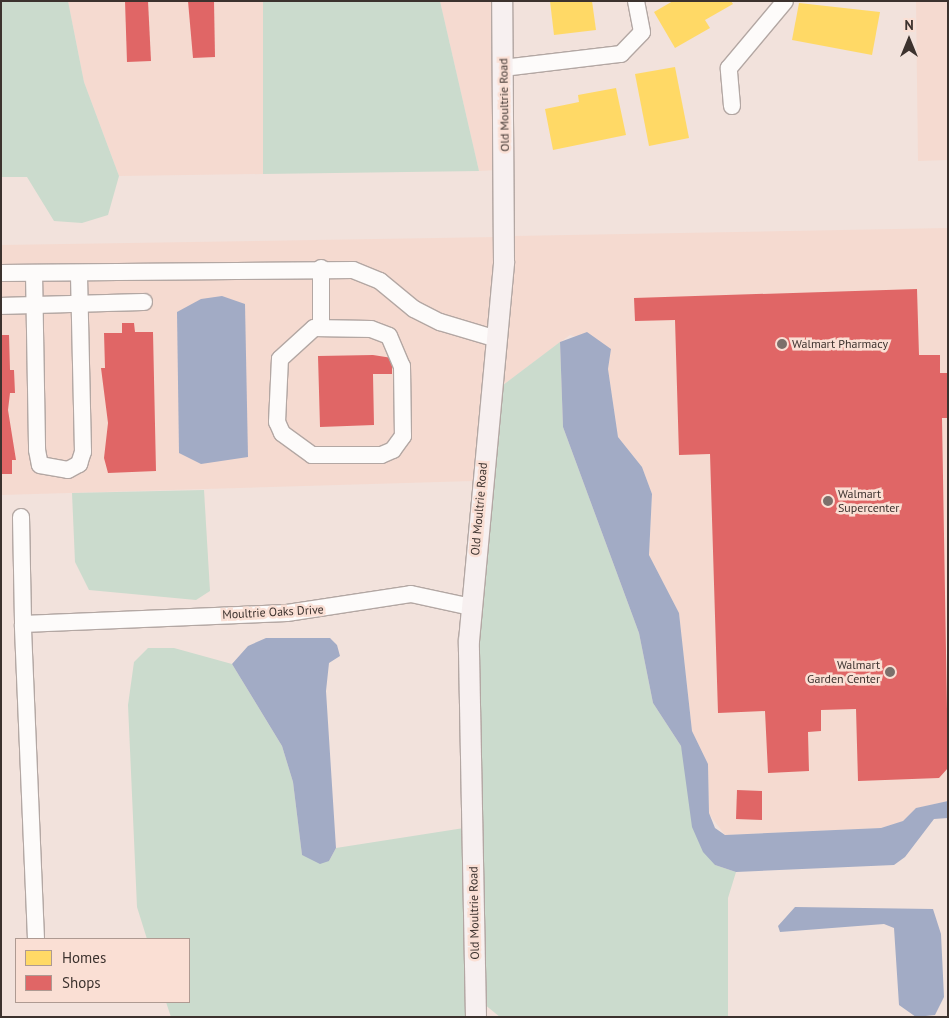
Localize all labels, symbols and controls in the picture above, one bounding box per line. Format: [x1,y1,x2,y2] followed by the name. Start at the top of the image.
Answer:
[884,15,934,65] north arrow
[904,16,914,34] text: N
[496,58,512,152] street label: Old Moultrie Road
[792,337,888,351] place label: Walmart Pharmacy
[776,338,788,350] marker: Walmart Pharmacy
[468,462,490,556] street label: Old Moultrie Road
[838,487,899,515] place label: Walmart Supercenter
[822,495,834,507] marker: Walmart Supercenter
[222,602,324,622] street label: Moultrie Oaks Drive
[807,658,880,686] place label: Walmart Garden Center
[884,666,896,678] marker: Walmart Garden Center
[466,866,482,960] street label: Old Moultrie Road
[15,938,190,1003] legend
[62,948,106,967] text: Homes
[62,973,101,992] text: Shops

